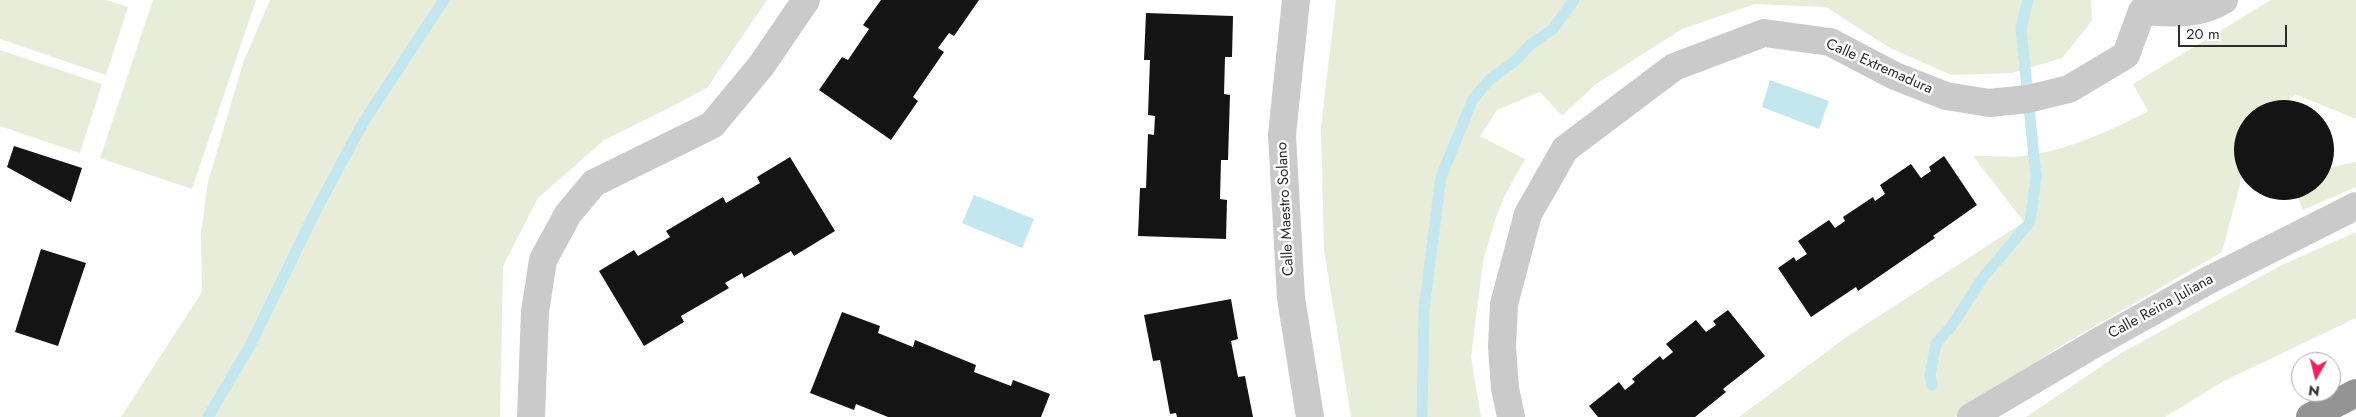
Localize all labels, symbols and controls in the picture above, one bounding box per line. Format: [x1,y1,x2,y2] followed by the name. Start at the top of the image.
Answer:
[2181,15,2290,47] scale bar
[2186,23,2220,45] text: 20 m
[1823,35,1935,99] street label: Calle Extremadura
[1274,142,1298,276] street label: Calle Maestro Solano
[2105,271,2217,343] street label: Calle Reina Juliana
[2291,352,2341,402] north arrow
[2307,380,2321,402] text: N

